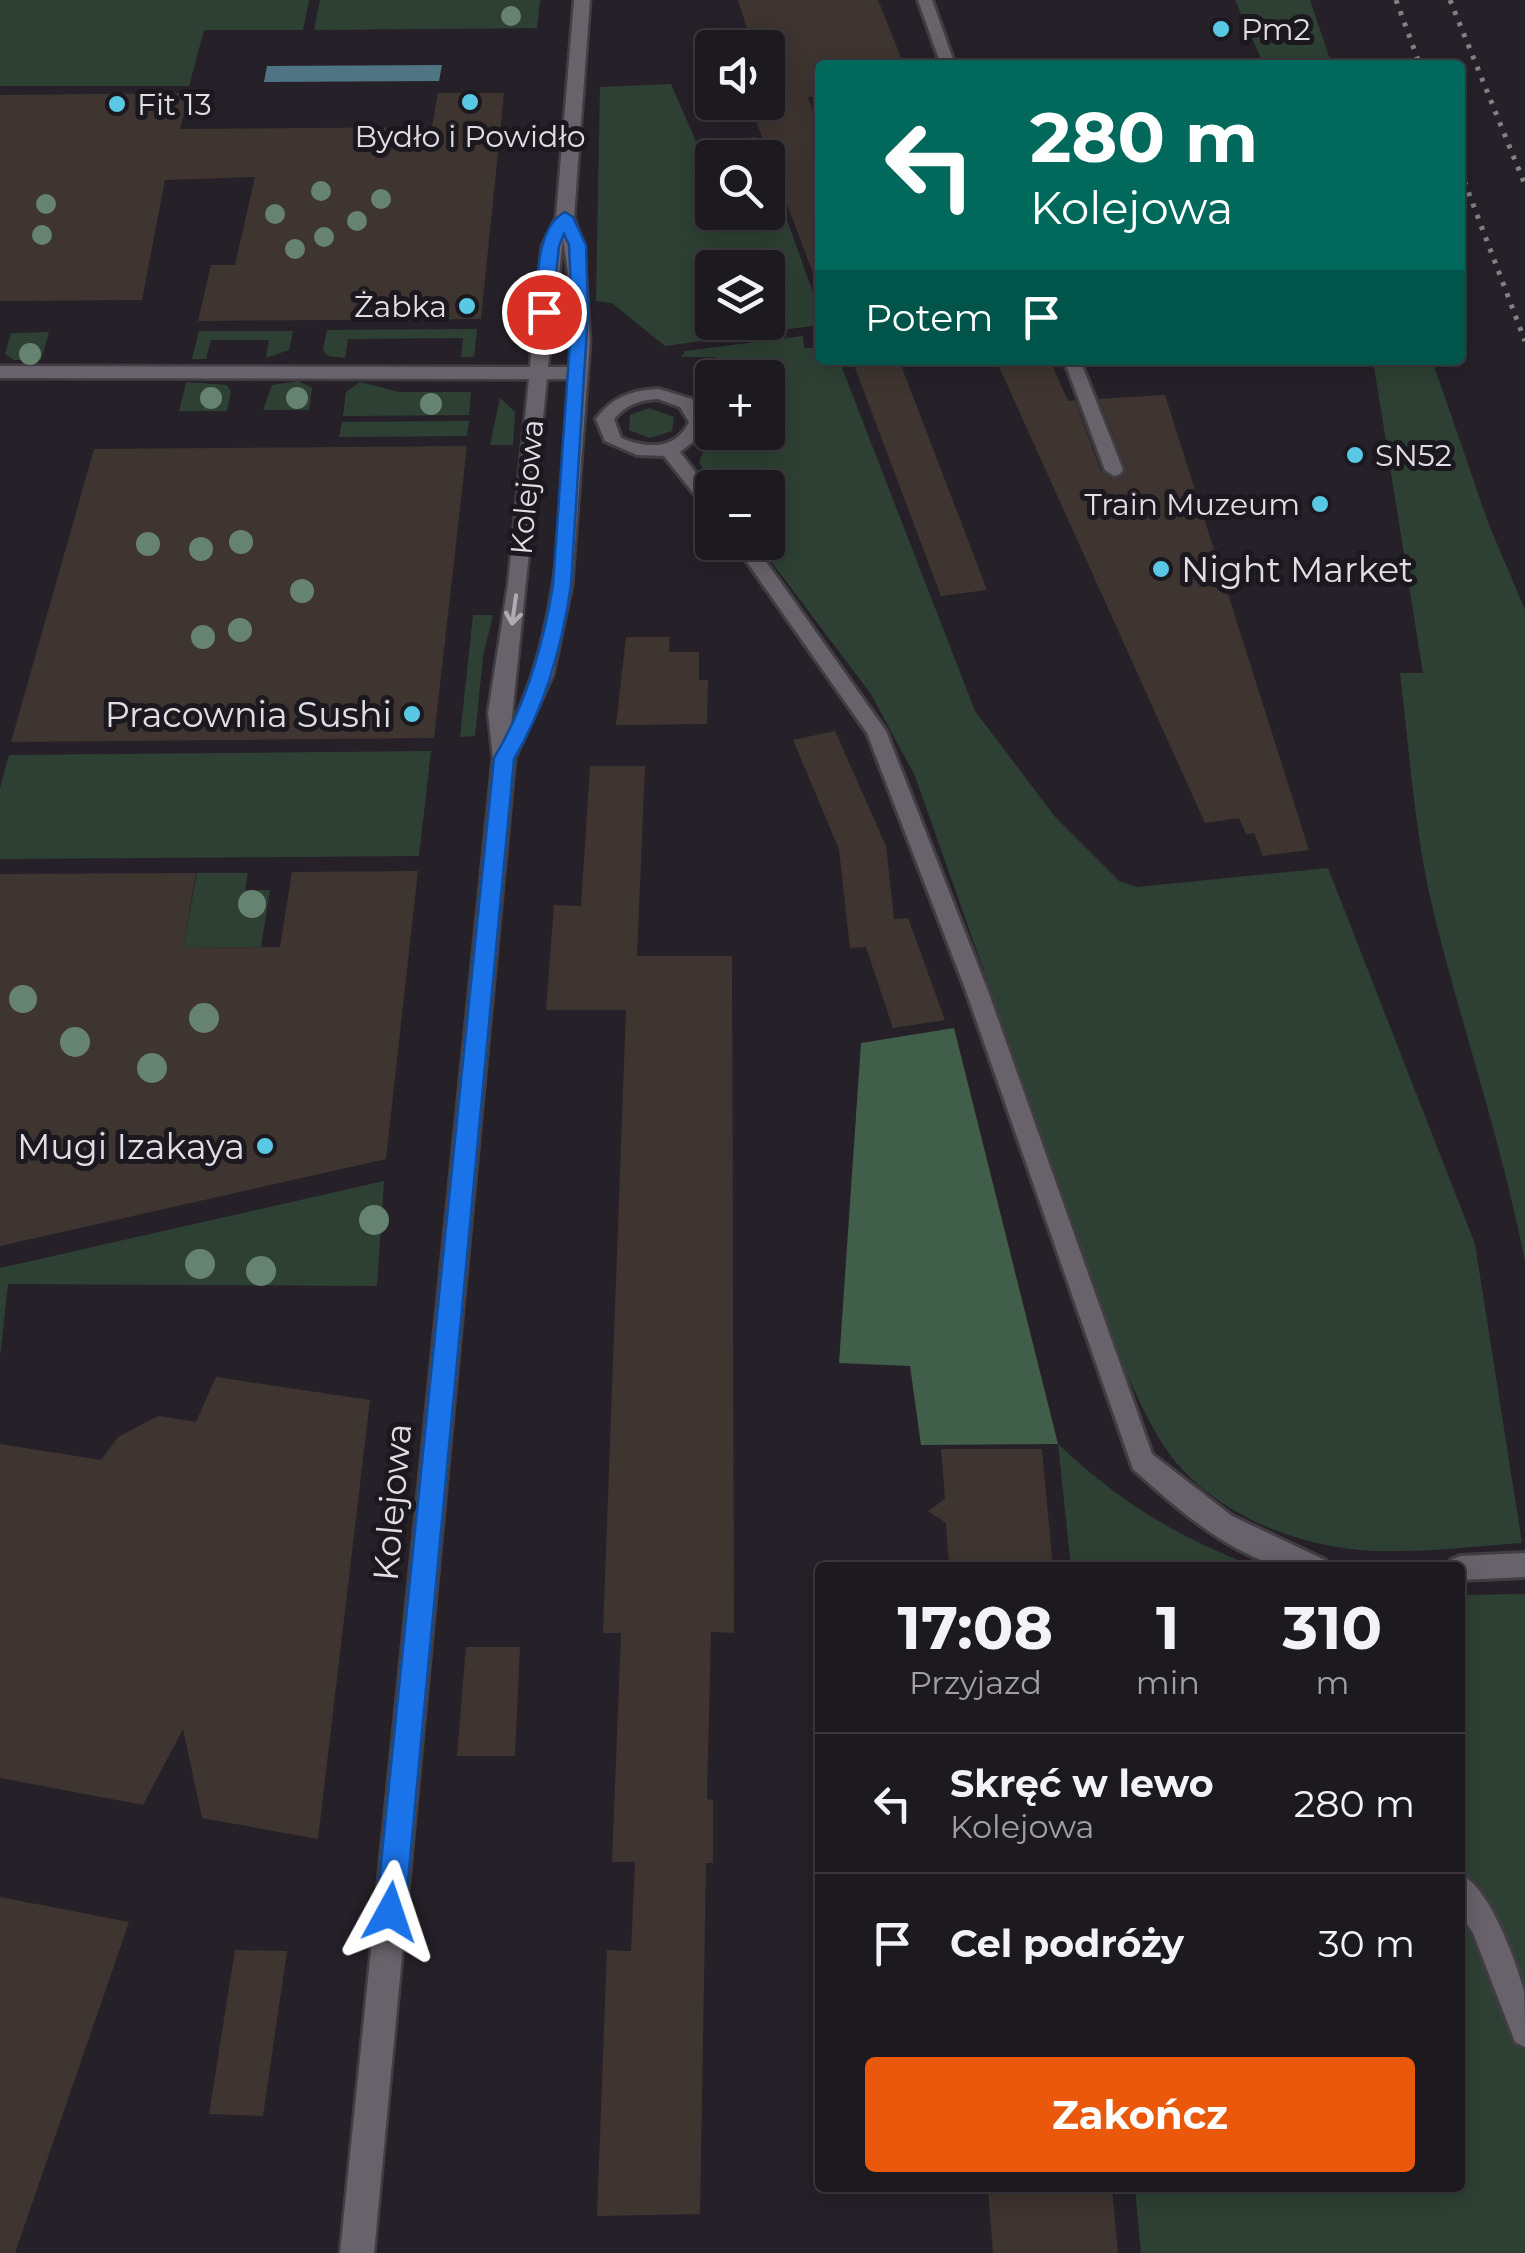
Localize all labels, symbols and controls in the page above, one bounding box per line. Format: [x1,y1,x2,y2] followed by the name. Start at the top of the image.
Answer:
[1241,11,1311,48] place label: Pm2
[1210,18,1232,40] marker: Pm2
[695,30,785,560] map controls
[695,30,785,120] button: sound
[137,86,212,123] place label: Fit 13
[459,91,481,113] marker: Bydło i Powidło
[106,93,128,115] marker: Fit 13
[1030,94,1258,180] text: 280 m
[865,100,995,230] icon: left
[354,118,586,155] place label: Bydło i Powidło
[695,140,785,230] button: search
[1030,180,1233,235] text: Kolejowa
[695,250,785,340] button: layers
[502,270,587,355] pin
[517,285,572,340] icon: arrive
[354,288,447,325] place label: Żabka
[1014,290,1069,345] icon: arrive
[865,294,994,341] text: Potem
[456,295,478,317] marker: Żabka
[695,360,785,450] button: +
[503,418,551,556] street label: Kolejowa
[1375,437,1452,474] place label: SN52
[1344,444,1366,466] marker: SN52
[695,470,785,560] button: −
[1084,486,1300,523] place label: Train Muzeum
[1309,493,1331,515] marker: Train Muzeum
[1181,548,1413,591] place label: Night Market
[1150,558,1172,580] marker: Night Market
[505,593,523,626] one-way arrow
[105,693,392,736] place label: Pracownia Sushi
[401,703,423,725] marker: Pracownia Sushi
[17,1125,245,1168] place label: Mugi Izakaya
[254,1135,276,1157] marker: Mugi Izakaya
[364,1421,420,1583] street label: Kolejowa
[898,1591,1053,1664] text: 17:08
[1156,1591,1180,1664] text: 1
[1283,1591,1382,1664] text: 310
[909,1663,1042,1702] text: Przyjazd
[1136,1663,1200,1702] text: min
[1315,1663,1349,1702] text: m
[950,1760,1214,1807] text: Skręć w lewo
[865,1776,920,1831] icon: left
[1294,1780,1415,1827] text: 280 m
[950,1807,1095,1846] text: Kolejowa
[338,1860,442,1964] position arrow
[865,1916,920,1971] icon: arrive
[950,1920,1184,1967] text: Cel podróży
[1318,1920,1415,1967] text: 30 m
[865,2057,1415,2172] button: Zakończ

